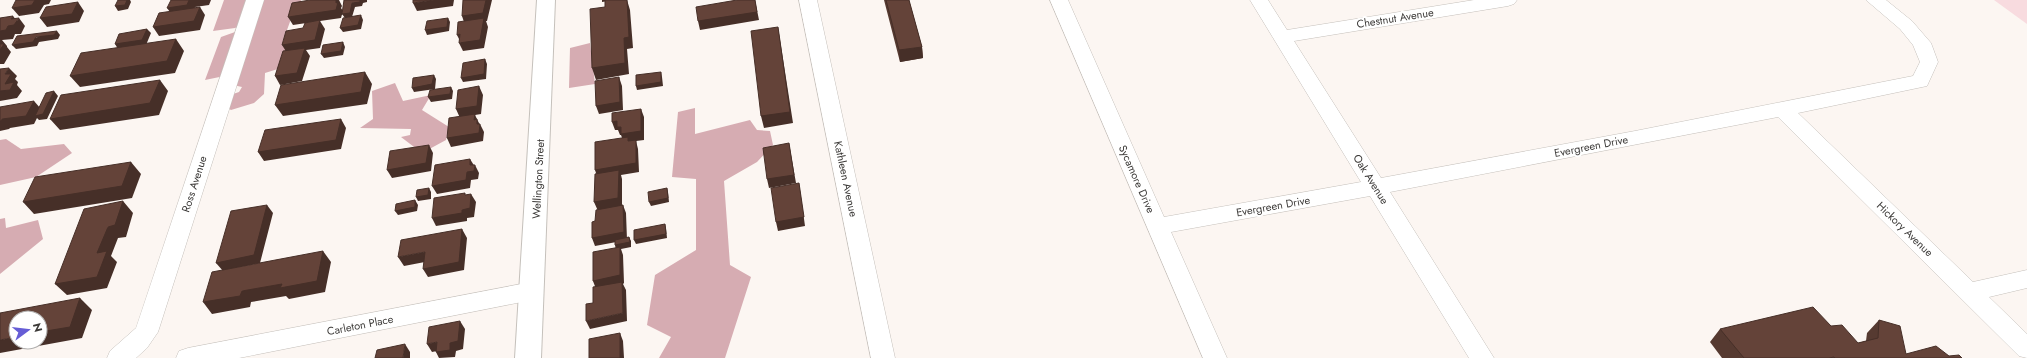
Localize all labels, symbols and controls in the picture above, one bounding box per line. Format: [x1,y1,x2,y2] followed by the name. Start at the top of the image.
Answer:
[1355,4,1435,32] street label: Chestnut Avenue
[1553,131,1630,161] street label: Evergreen Drive
[528,138,548,219] street label: Wellington Street
[830,140,862,219] street label: Kathleen Avenue
[1115,142,1159,216] street label: Sycamore Drive
[1349,151,1393,207] street label: Oak Avenue
[177,153,211,214] street label: Ross Avenue
[1235,192,1312,220] street label: Evergreen Drive
[1873,198,1937,260] street label: Hickory Avenue
[8,310,48,350] north arrow
[325,311,395,339] street label: Carleton Place
[29,321,47,334] text: N

